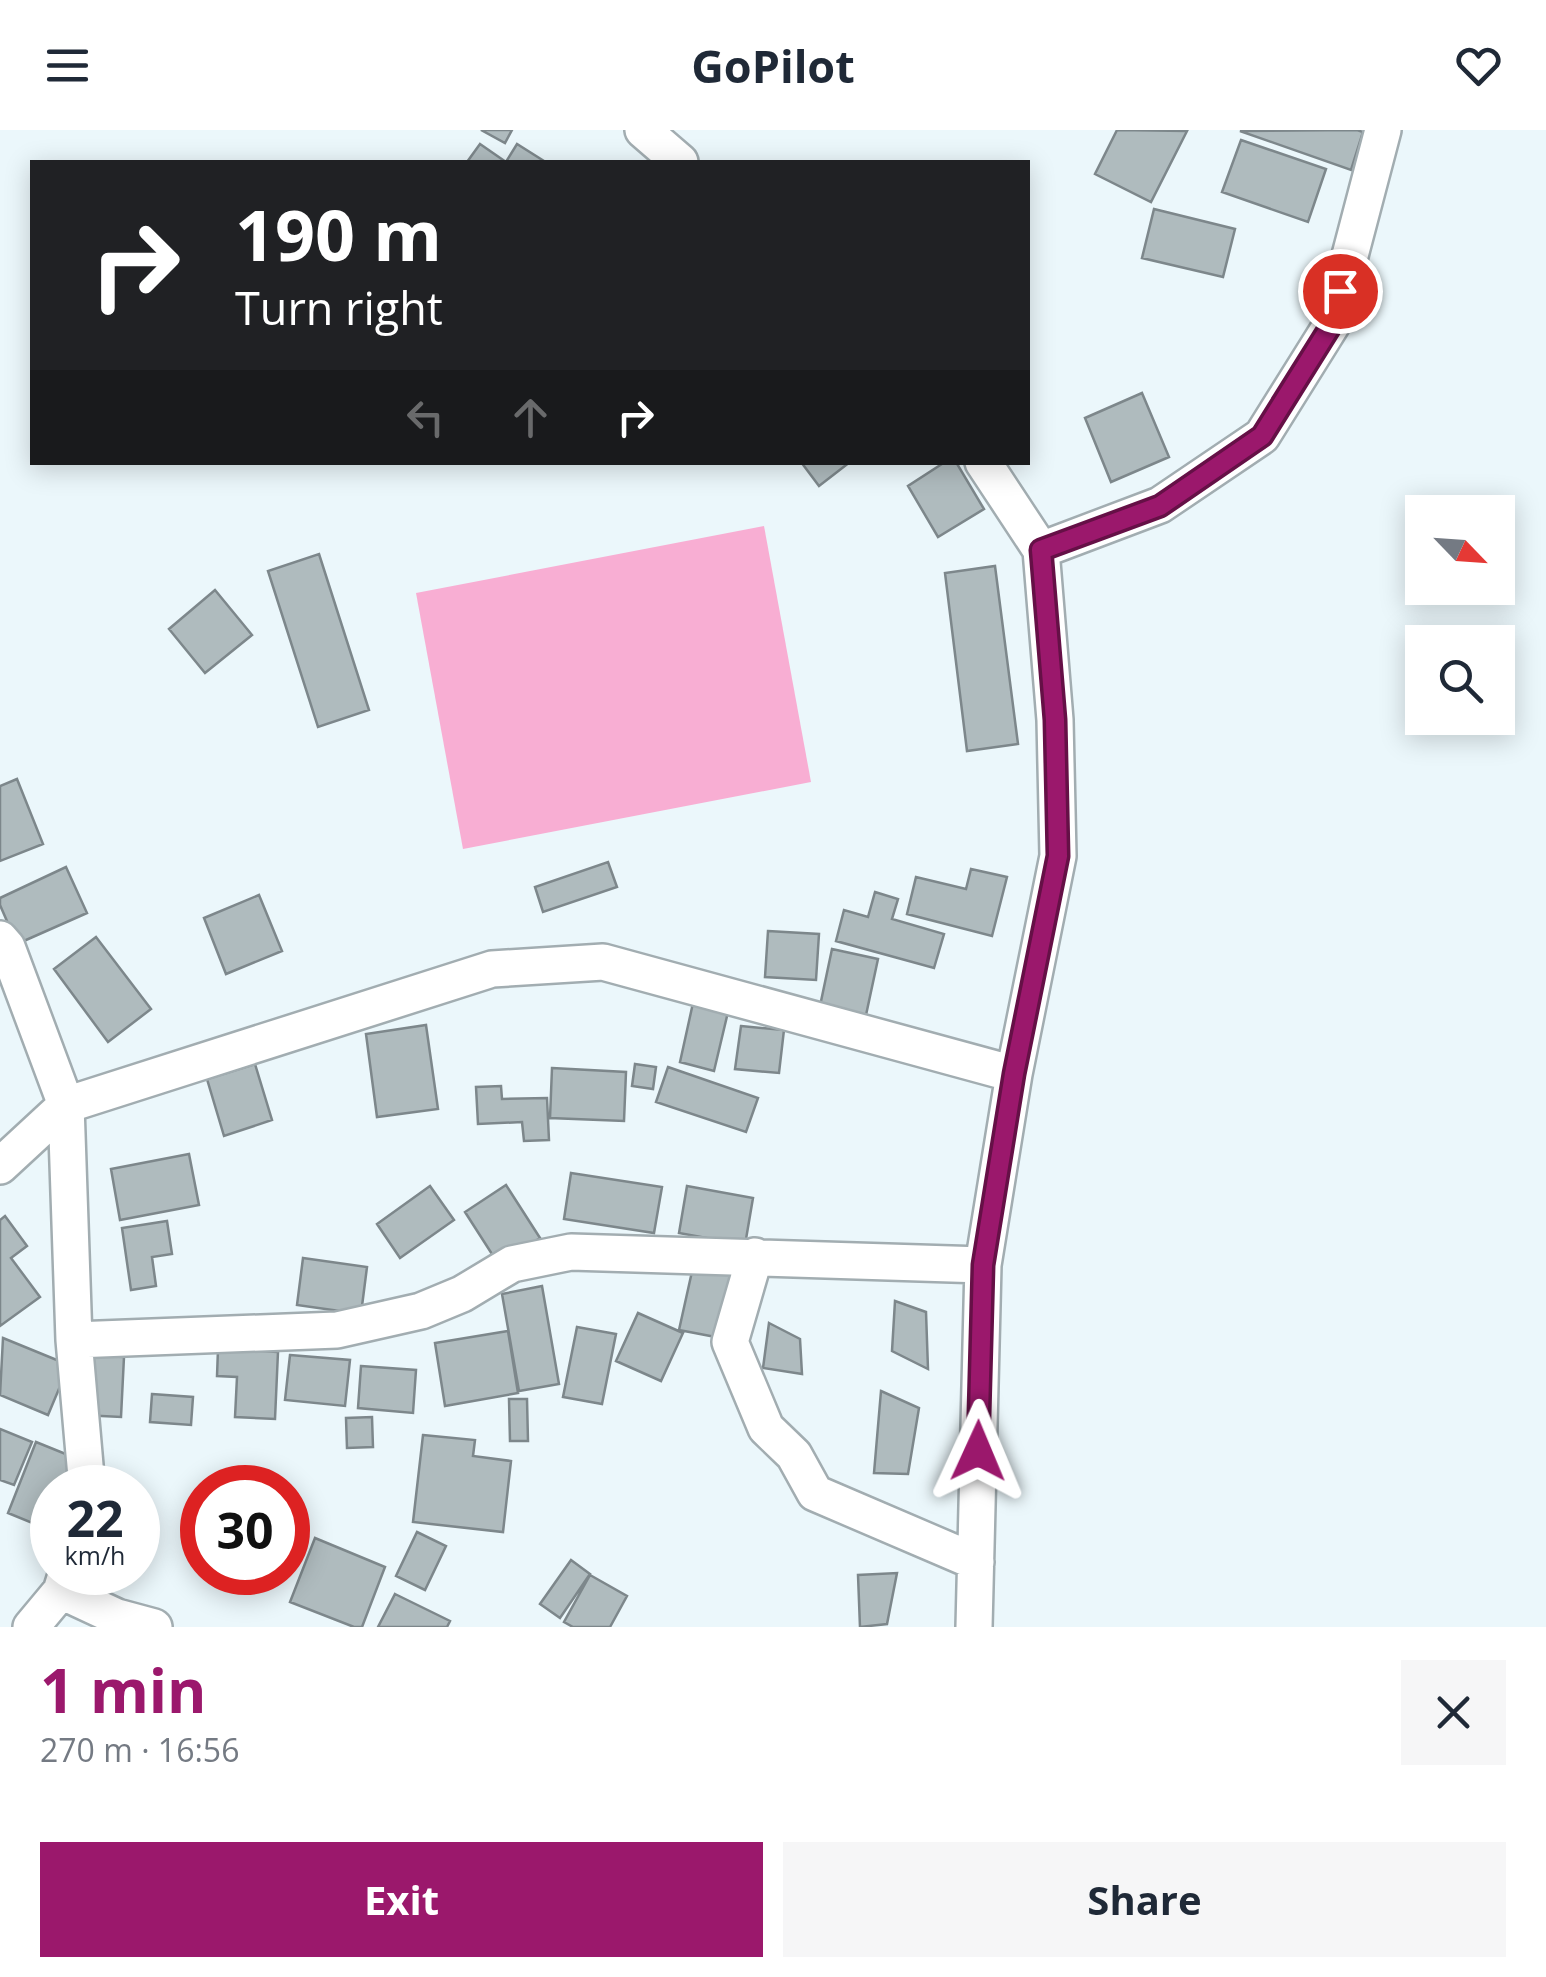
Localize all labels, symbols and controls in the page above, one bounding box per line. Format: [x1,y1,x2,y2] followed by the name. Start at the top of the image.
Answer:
[691,35,855,96] text: GoPilot
[40,38,95,93] icon: menu
[1451,38,1506,93] icon: heart
[235,186,442,282] text: 190 m
[70,200,200,330] icon: right
[1298,249,1383,334] pin
[1313,264,1368,319] icon: arrive
[235,277,443,338] text: Turn right
[398,390,453,445] icon: left
[503,390,558,445] icon: ahead
[608,390,663,445] icon: right
[1405,495,1515,605] north arrow
[1405,495,1515,735] map controls
[1405,625,1515,735] button: search
[926,1399,1030,1503] position arrow
[180,1465,310,1595] speed limit sign: 30
[66,1484,124,1552] text: 22
[65,1538,125,1572] text: km/h
[40,1649,207,1731] text: 1 min
[1401,1660,1506,1765] button: close
[40,1728,239,1771] text: 270 m · 16:56
[40,1842,763,1957] button: Exit
[783,1842,1506,1957] button: Share

